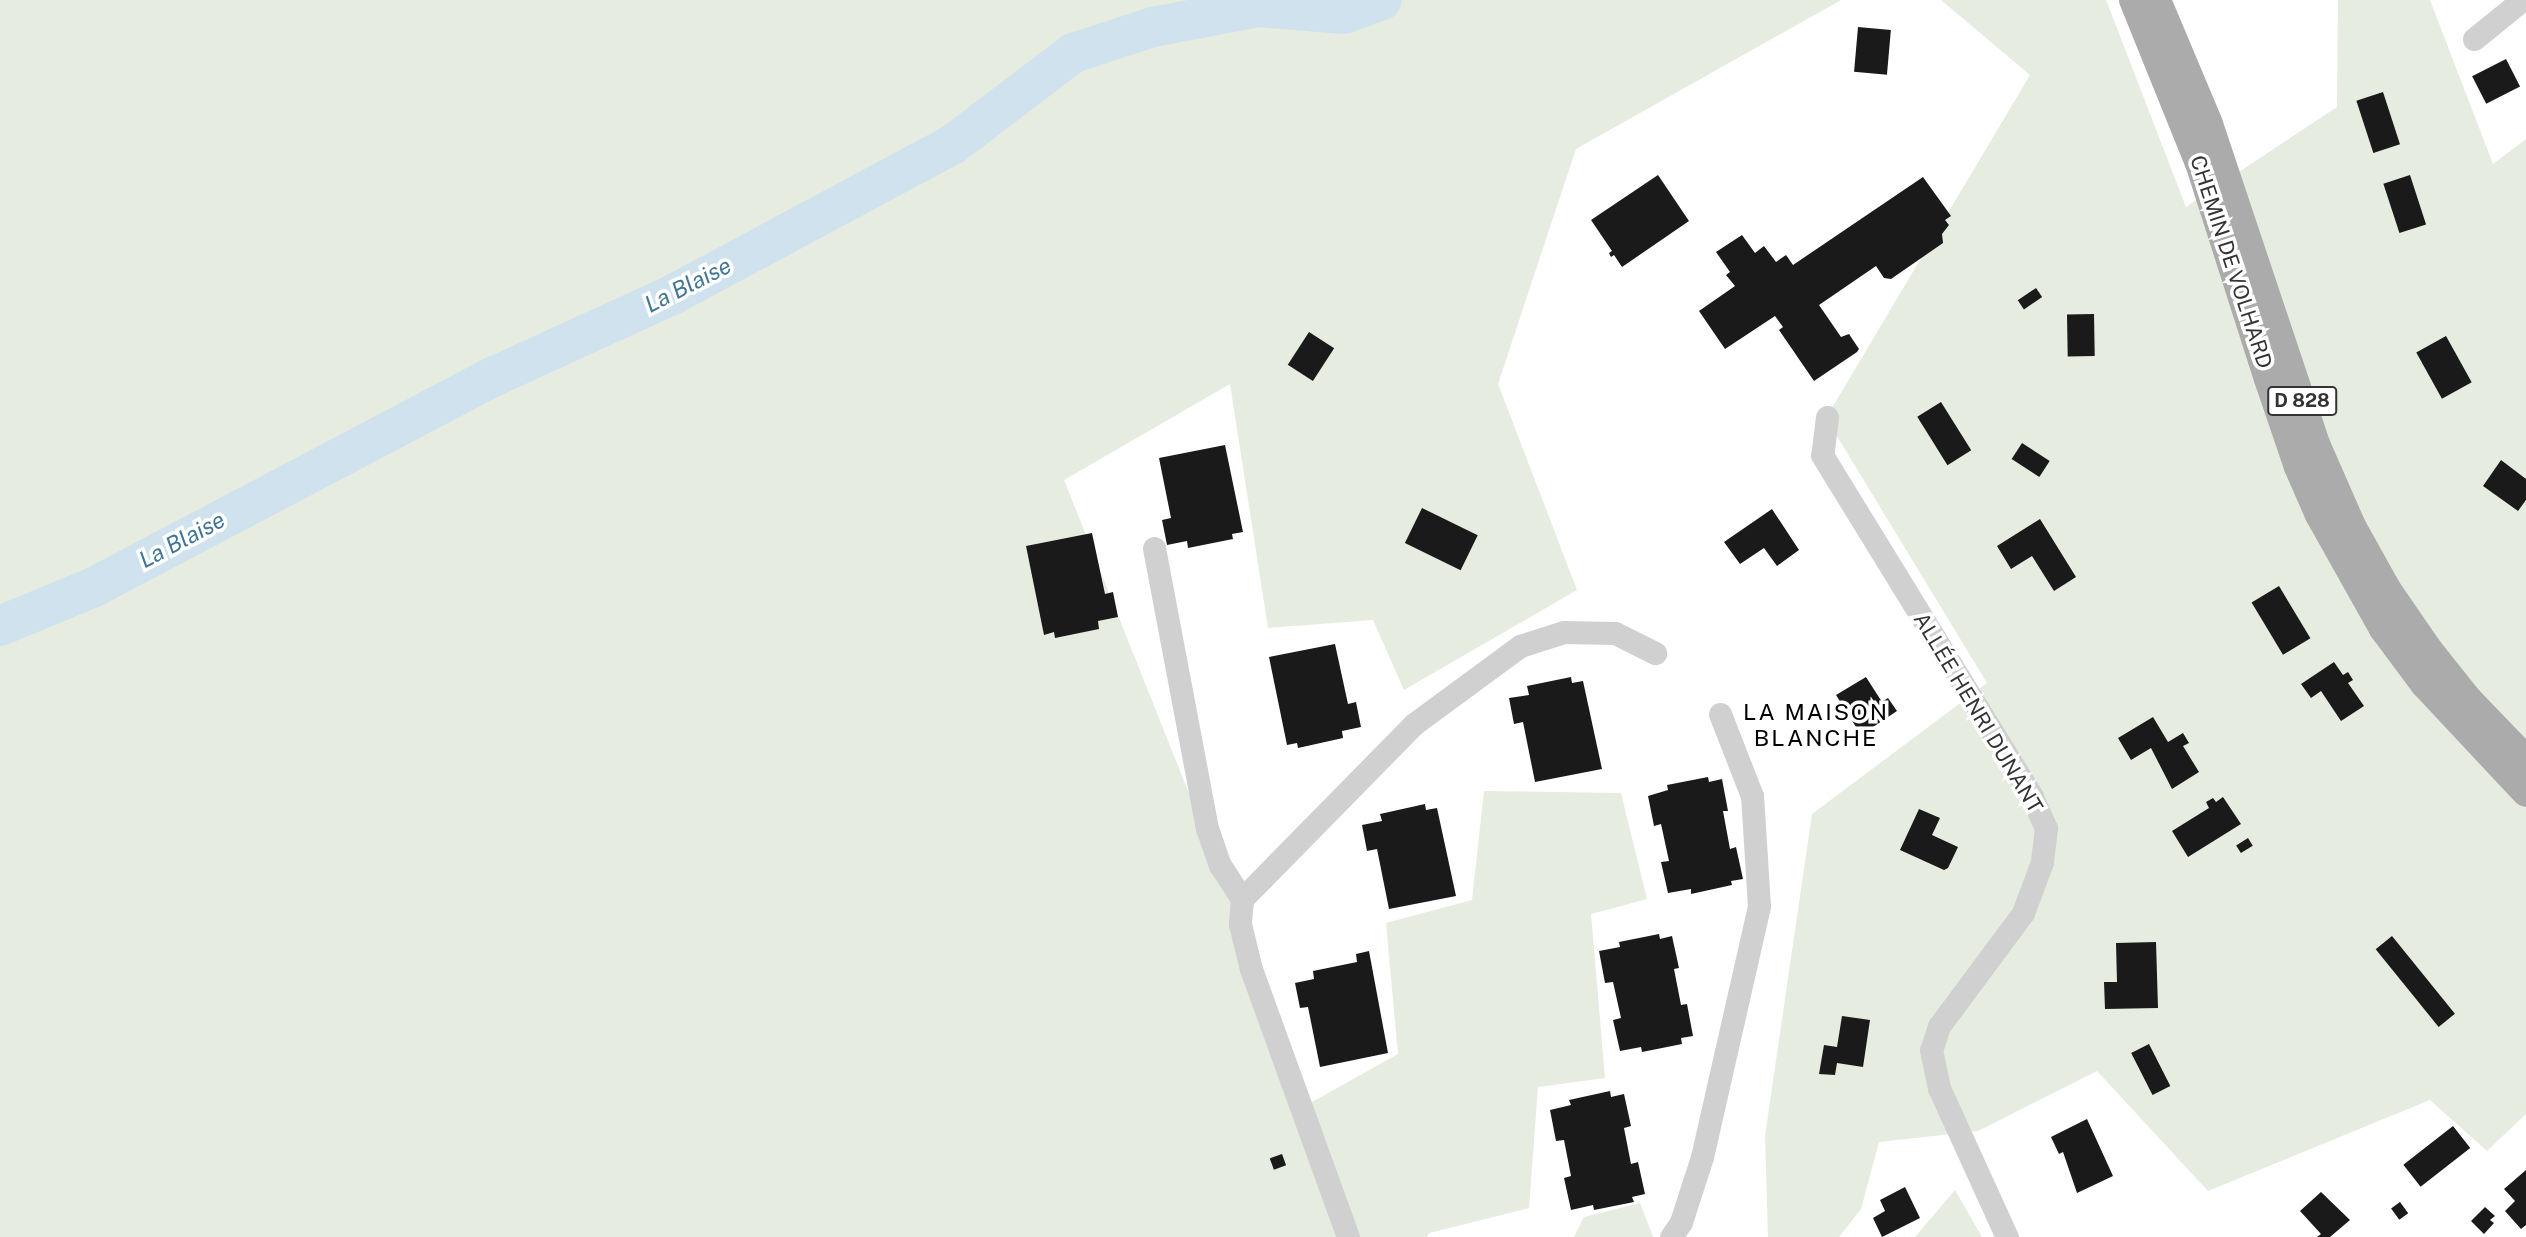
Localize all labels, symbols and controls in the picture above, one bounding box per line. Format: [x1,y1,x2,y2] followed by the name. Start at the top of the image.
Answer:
[2185,152,2277,372] street label: CHEMIN DE VOLHARD
[640,251,736,319] water label: La Blaise
[2267,386,2337,416] road number: D 828
[134,506,230,574] water label: La Blaise
[1908,608,2048,818] street label: ALLÉE HENRI DUNANT
[1744,698,1888,752] district label: LA MAISON BLANCHE

